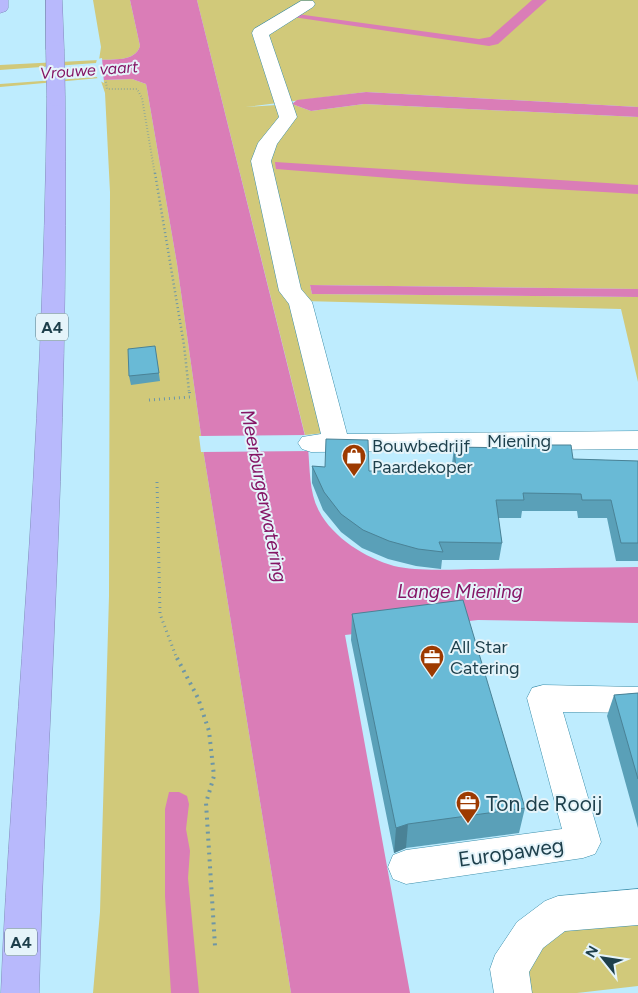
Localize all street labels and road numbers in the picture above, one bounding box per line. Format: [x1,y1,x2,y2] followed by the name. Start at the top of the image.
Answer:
[36,314,68,341] road number: A4
[487,430,551,452] street label: Miening
[457,832,565,872] street label: Europaweg
[5,929,37,956] road number: A4

